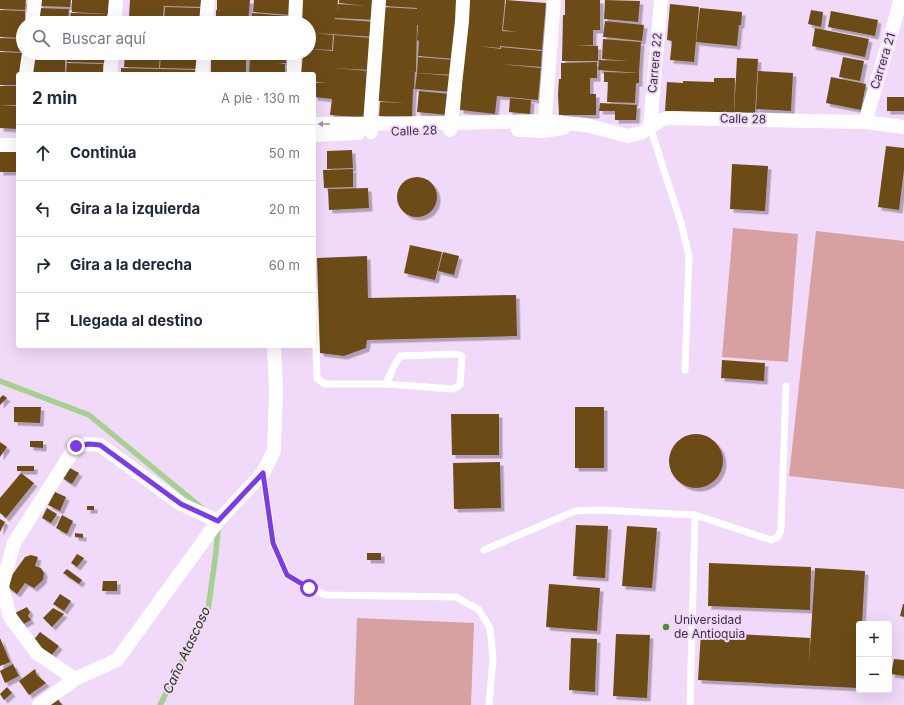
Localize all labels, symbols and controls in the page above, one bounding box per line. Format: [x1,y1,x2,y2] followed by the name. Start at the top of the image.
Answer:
[16,16,316,60] search box
[30,27,52,49] icon: search
[62,29,146,48] text: Buscar aquí
[867,31,898,91] street label: Carrera 21
[644,32,665,94] street label: Carrera 22
[32,88,77,108] text: 2 min
[221,90,300,106] text: A pie · 130 m
[720,111,766,126] street label: Calle 28
[317,121,330,127] one-way arrow
[391,122,437,139] street label: Calle 28
[32,142,54,164] icon: ahead
[70,143,137,162] text: Continúa
[269,145,300,161] text: 50 m
[32,198,54,220] icon: left
[70,199,200,218] text: Gira a la izquierda
[269,201,300,217] text: 20 m
[32,254,54,276] icon: right
[70,255,192,274] text: Gira a la derecha
[269,257,300,273] text: 60 m
[32,310,54,332] icon: arrive
[70,311,203,330] text: Llegada al destino
[67,437,85,455] route end
[300,579,318,597] route start
[159,604,213,696] water label: Caño Atascoso
[674,612,745,641] place label: Universidad de Antioquia
[856,621,892,693] map controls
[856,621,892,657] button: +
[661,622,671,632] marker: Universidad de Antioquia
[856,657,892,693] button: −

